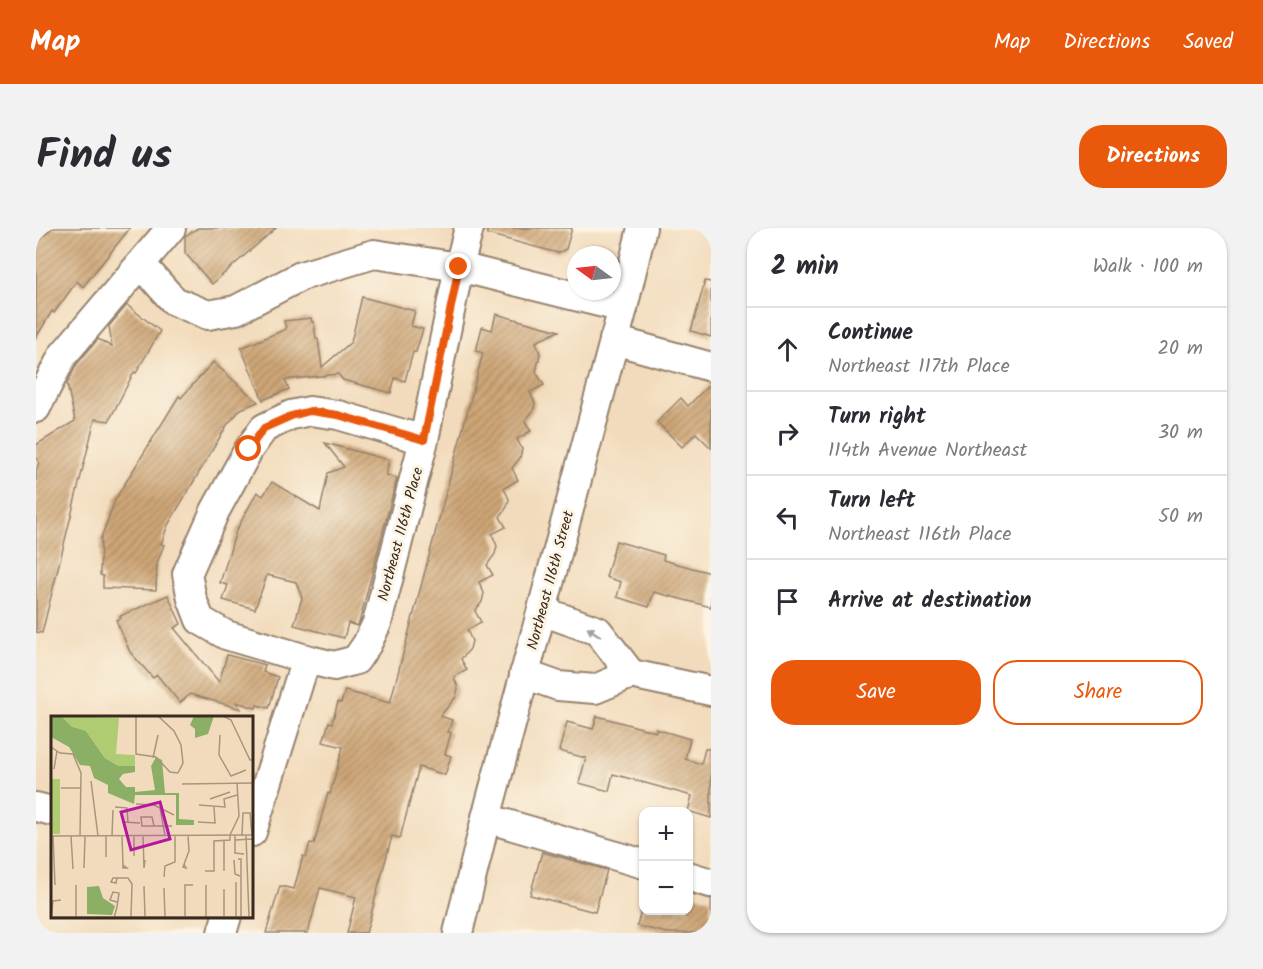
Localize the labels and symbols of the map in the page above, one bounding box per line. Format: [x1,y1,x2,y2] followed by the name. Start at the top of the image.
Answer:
[567,246,621,300] north arrow
[445,253,471,279] route end
[235,435,261,461] route start
[372,464,430,604] street label: Northeast 116th Place
[521,508,581,653] street label: Northeast 116th Street
[586,626,603,637] one-way arrow
[51,716,254,918] inset map

